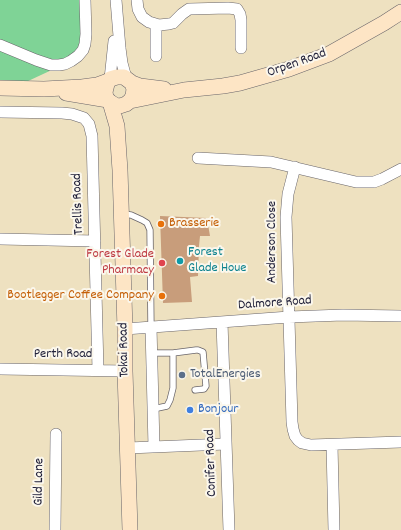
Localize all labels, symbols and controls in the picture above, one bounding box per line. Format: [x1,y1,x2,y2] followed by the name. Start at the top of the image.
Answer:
[265,46,329,82] street label: Orpen Road
[70,173,88,235] street label: Trellis Road
[265,201,281,283] street label: Anderson Close
[169,216,219,232] place label: Brasserie
[156,219,166,229] marker: Brasserie
[188,245,246,278] place label: Forest Glade Houe
[86,247,154,280] place label: Forest Glade Pharmacy
[175,256,185,266] marker: Forest Glade Houe
[157,258,167,268] marker: Forest Glade Pharmacy
[7,288,154,304] place label: Bootlegger Coffee Company
[157,291,167,301] marker: Bootlegger Coffee Company
[238,293,312,315] street label: Dalmore Road
[116,322,134,378] street label: Tokai Road
[34,347,92,363] street label: Perth Road
[190,367,261,383] place label: TotalEnergies
[177,370,187,380] marker: TotalEnergies
[198,402,238,418] place label: Bonjour
[185,405,195,415] marker: Bonjour
[202,429,222,497] street label: Conifer Road
[31,458,49,506] street label: Gild Lane

